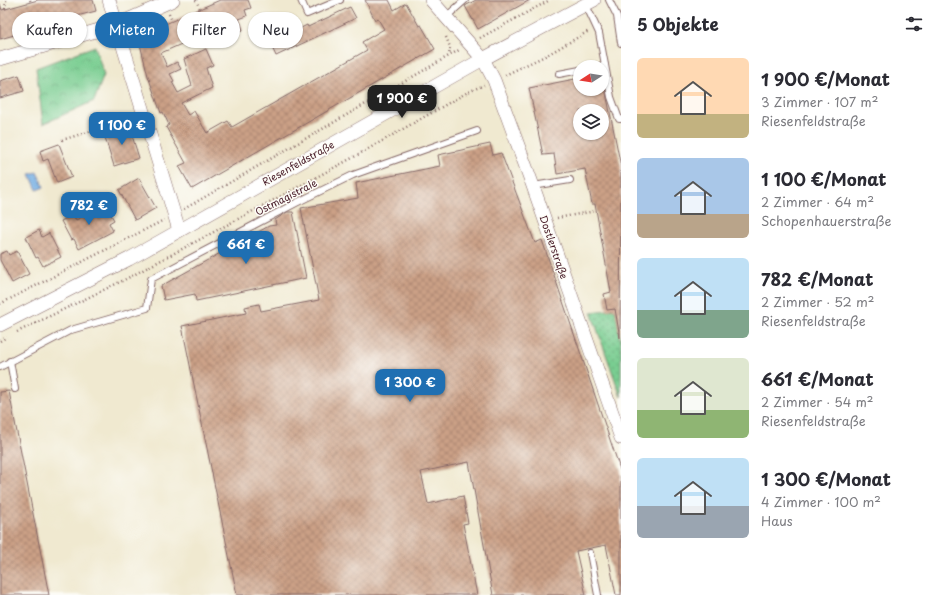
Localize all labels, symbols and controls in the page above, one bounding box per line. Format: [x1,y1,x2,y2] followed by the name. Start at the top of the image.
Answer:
[637,11,719,37] text: 5 Objekte
[12,12,87,48] chip: Kaufen
[95,12,169,48] chip: Mieten
[177,12,240,48] chip: Filter
[248,12,303,48] chip: Neu
[903,13,925,35] icon: filters
[573,60,609,96] north arrow
[573,60,609,140] map controls
[761,66,890,92] text: 1 900 €/Monat
[669,74,717,122] icon: home
[365,85,439,119] pin: 1 900 €
[377,88,427,107] text: 1 900 €
[761,92,878,111] text: 3 Zimmer · 107 m²
[573,104,609,140] button: layers
[761,111,866,130] text: Riesenfeldstraße
[85,112,159,146] pin: 1 100 €
[98,115,146,134] text: 1 100 €
[259,136,337,189] street label: Riesenfeldstraße
[761,166,887,192] text: 1 100 €/Monat
[252,174,320,219] street label: Ostmagistrale
[669,174,717,222] icon: home
[61,192,117,226] pin: 782 €
[761,192,874,211] text: 2 Zimmer · 64 m²
[70,195,108,214] text: 782 €
[761,211,891,230] text: Schopenhauerstraße
[537,213,572,281] street label: Dostlerstraße
[218,231,274,265] pin: 661 €
[227,234,265,253] text: 661 €
[761,266,873,292] text: 782 €/Monat
[669,274,717,322] icon: home
[761,292,874,311] text: 2 Zimmer · 52 m²
[761,311,866,330] text: Riesenfeldstraße
[761,366,874,392] text: 661 €/Monat
[373,369,447,403] pin: 1 300 €
[384,372,436,391] text: 1 300 €
[669,374,717,422] icon: home
[761,392,874,411] text: 2 Zimmer · 54 m²
[761,411,866,430] text: Riesenfeldstraße
[761,466,891,492] text: 1 300 €/Monat
[669,474,717,522] icon: home
[761,492,881,511] text: 4 Zimmer · 100 m²
[761,511,793,530] text: Haus

